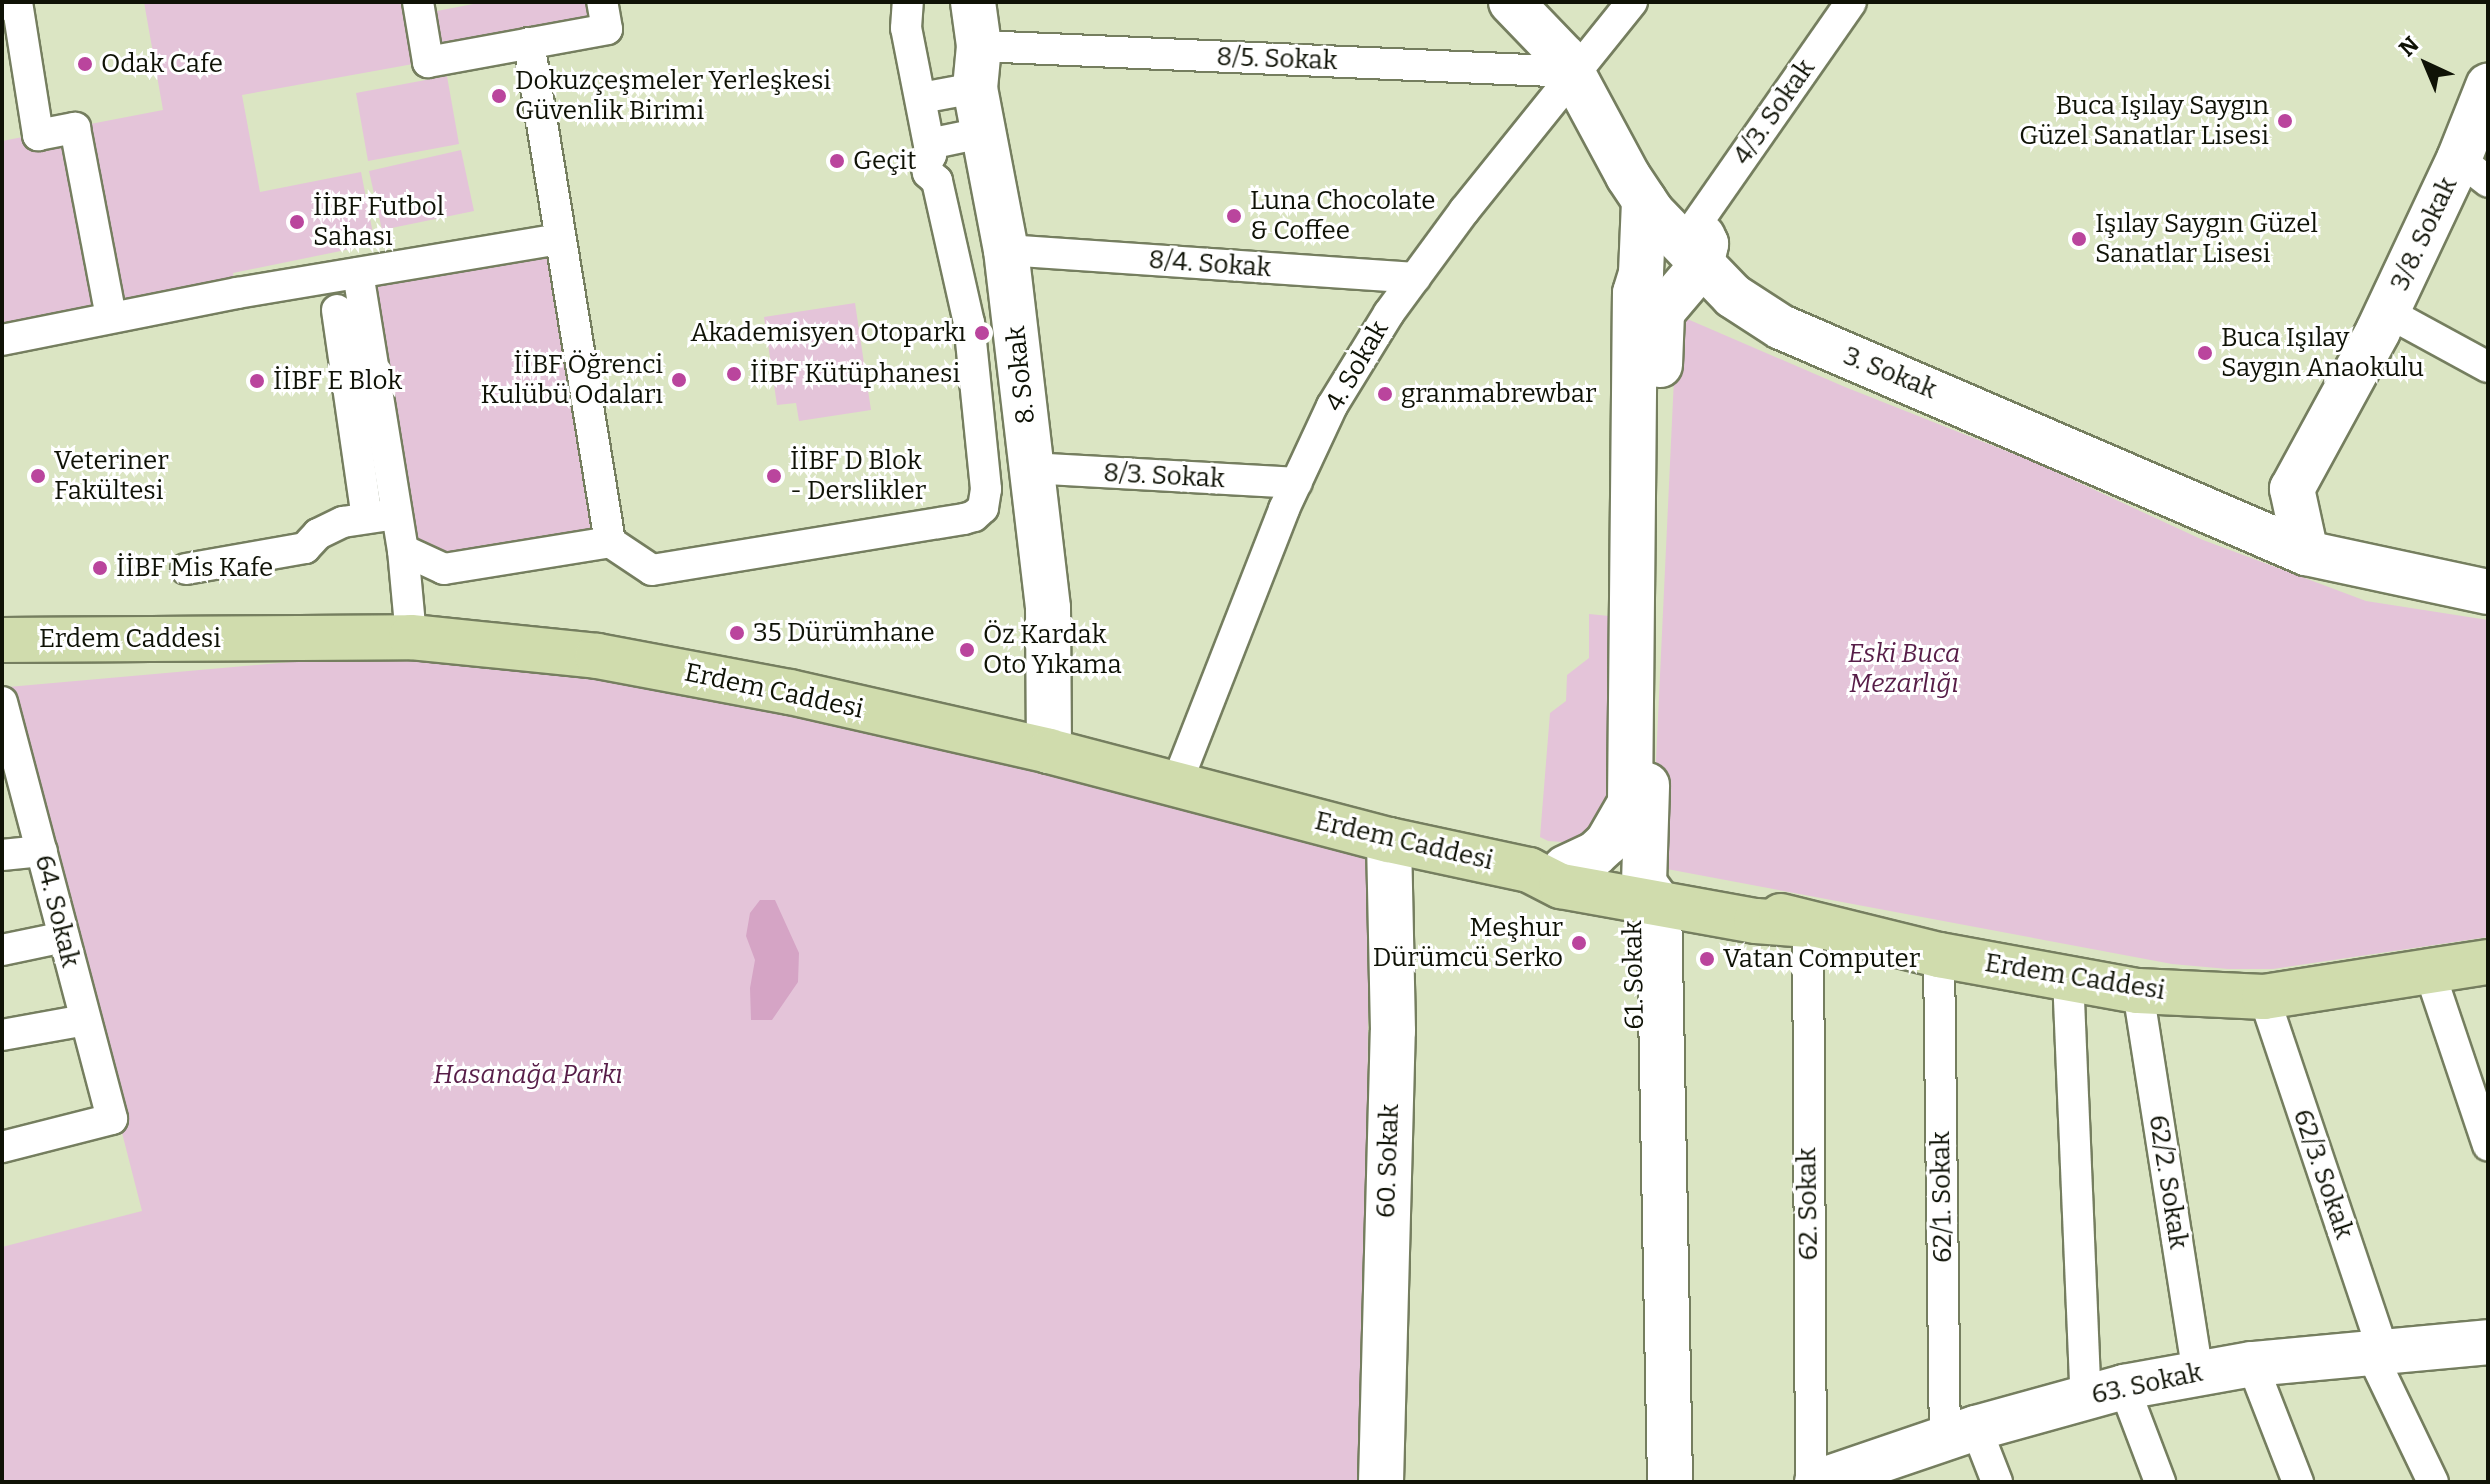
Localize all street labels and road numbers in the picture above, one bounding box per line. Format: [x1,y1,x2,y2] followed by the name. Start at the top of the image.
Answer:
[1216,41,1338,77] street label: 8/5. Sokak
[1727,54,1821,170] street label: 4/3. Sokak
[2384,172,2464,296] street label: 3/8. Sokak
[1148,244,1272,284] street label: 8/4. Sokak
[1319,315,1395,417] street label: 4. Sokak
[1000,324,1042,426] street label: 8. Sokak
[1839,340,1941,406] street label: 3. Sokak
[1103,457,1225,495] street label: 8/3. Sokak
[39,623,221,655] street label: Erdem Caddesi
[682,657,866,725] street label: Erdem Caddesi
[1312,805,1496,877] street label: Erdem Caddesi
[28,852,86,970] street label: 64. Sokak
[1617,920,1651,1030] street label: 61. Sokak
[1983,947,2167,1007] street label: Erdem Caddesi
[1370,1103,1406,1219] street label: 60. Sokak
[2286,1105,2360,1243] street label: 62/3. Sokak
[2142,1113,2194,1251] street label: 62/2. Sokak
[1925,1131,1959,1263] street label: 62/1. Sokak
[1791,1147,1825,1261] street label: 62. Sokak
[2089,1357,2205,1411] street label: 63. Sokak

